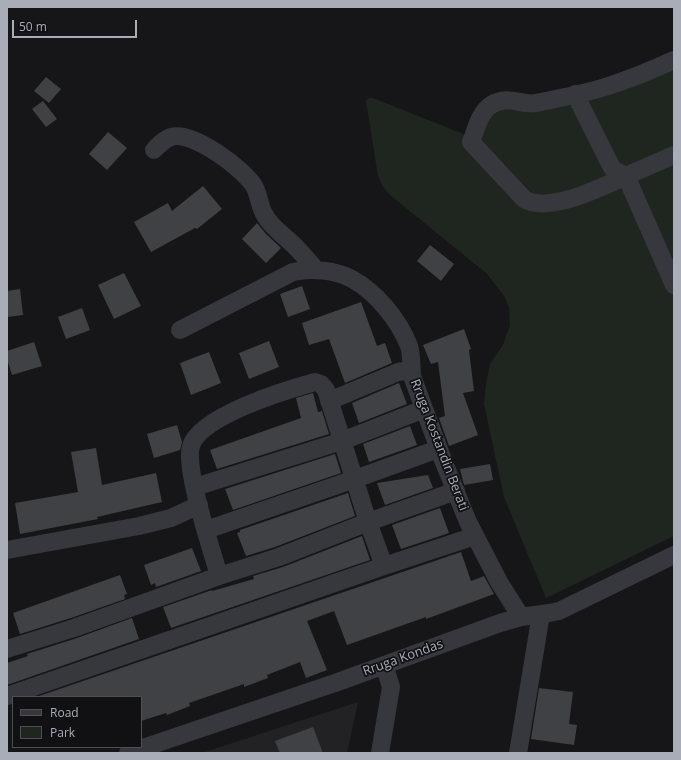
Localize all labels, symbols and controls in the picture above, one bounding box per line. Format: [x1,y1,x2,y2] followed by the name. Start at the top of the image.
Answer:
[14,12,139,38] scale bar
[19,18,47,35] text: 50 m
[407,377,471,513] street label: Rruga Kostandin Berati
[361,636,445,680] street label: Rruga Kondas
[12,696,142,748] legend
[50,704,79,721] text: Road
[50,724,75,741] text: Park

